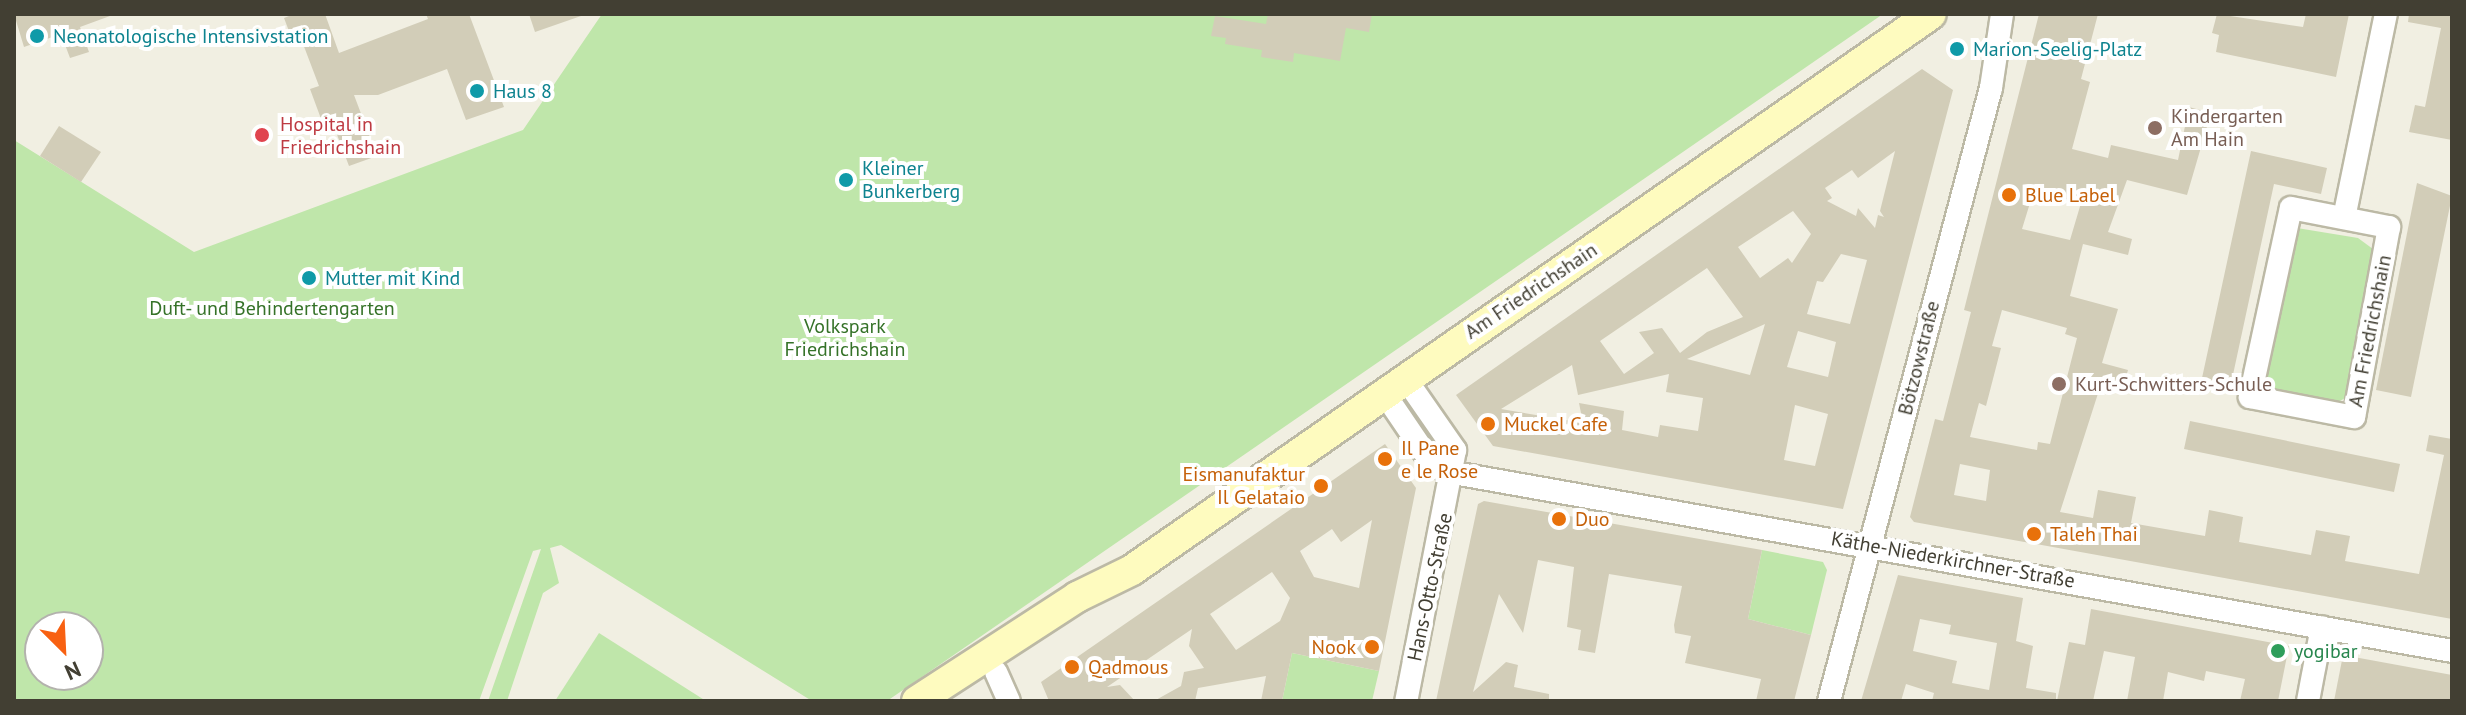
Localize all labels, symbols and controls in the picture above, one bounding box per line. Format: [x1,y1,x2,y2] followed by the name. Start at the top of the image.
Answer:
[53,24,329,48] place label: Neonatologische Intensivstation
[28,27,46,45] marker: Neonatologische Intensivstation
[1973,37,2142,61] place label: Marion-Seelig-Platz
[1948,40,1966,58] marker: Marion-Seelig-Platz
[493,79,552,103] place label: Haus 8
[468,82,486,100] marker: Haus 8
[2171,104,2283,151] place label: Kindergarten Am Hain
[280,112,401,159] place label: Hospital in Friedrichshain
[2146,119,2164,137] marker: Kindergarten Am Hain
[251,124,273,146] marker: Hospital in Friedrichshain
[862,156,960,203] place label: Kleiner Bunkerberg
[837,171,855,189] marker: Kleiner Bunkerberg
[2025,183,2115,207] place label: Blue Label
[2000,186,2018,204] marker: Blue Label
[1460,238,1602,344] street label: Am Friedrichshain
[2343,253,2397,409] street label: Am Friedrichshain
[325,266,460,290] place label: Mutter mit Kind
[300,269,318,287] marker: Mutter mit Kind
[148,296,396,320] park label: Duft- und Behindertengarten
[1893,298,1945,418] street label: Bötzowstraße
[784,315,906,362] park label: Volkspark Friedrichshain
[2075,372,2272,396] place label: Kurt-Schwitters-Schule
[2050,375,2068,393] marker: Kurt-Schwitters-Schule
[1504,412,1608,436] place label: Muckel Cafe
[1479,415,1497,433] marker: Muckel Cafe
[1401,436,1478,483] place label: Il Pane e le Rose
[1376,450,1394,468] marker: Il Pane e le Rose
[1182,462,1305,509] place label: Eismanufaktur Il Gelataio
[1312,477,1330,495] marker: Eismanufaktur Il Gelataio
[1575,507,1610,531] place label: Duo
[1550,510,1568,528] marker: Duo
[1403,511,1457,663] street label: Hans-Otto-Straße
[2050,522,2139,546] place label: Taleh Thai
[2025,525,2043,543] marker: Taleh Thai
[1829,527,2077,593] street label: Käthe-Niederkirchner-Straße
[24,611,104,691] north arrow
[1312,635,1356,659] place label: Nook
[1363,638,1381,656] marker: Nook
[2294,639,2357,663] place label: yogibar
[2269,642,2287,660] marker: yogibar
[61,655,85,687] text: N
[1088,655,1169,679] place label: Qadmous
[1063,658,1081,676] marker: Qadmous

